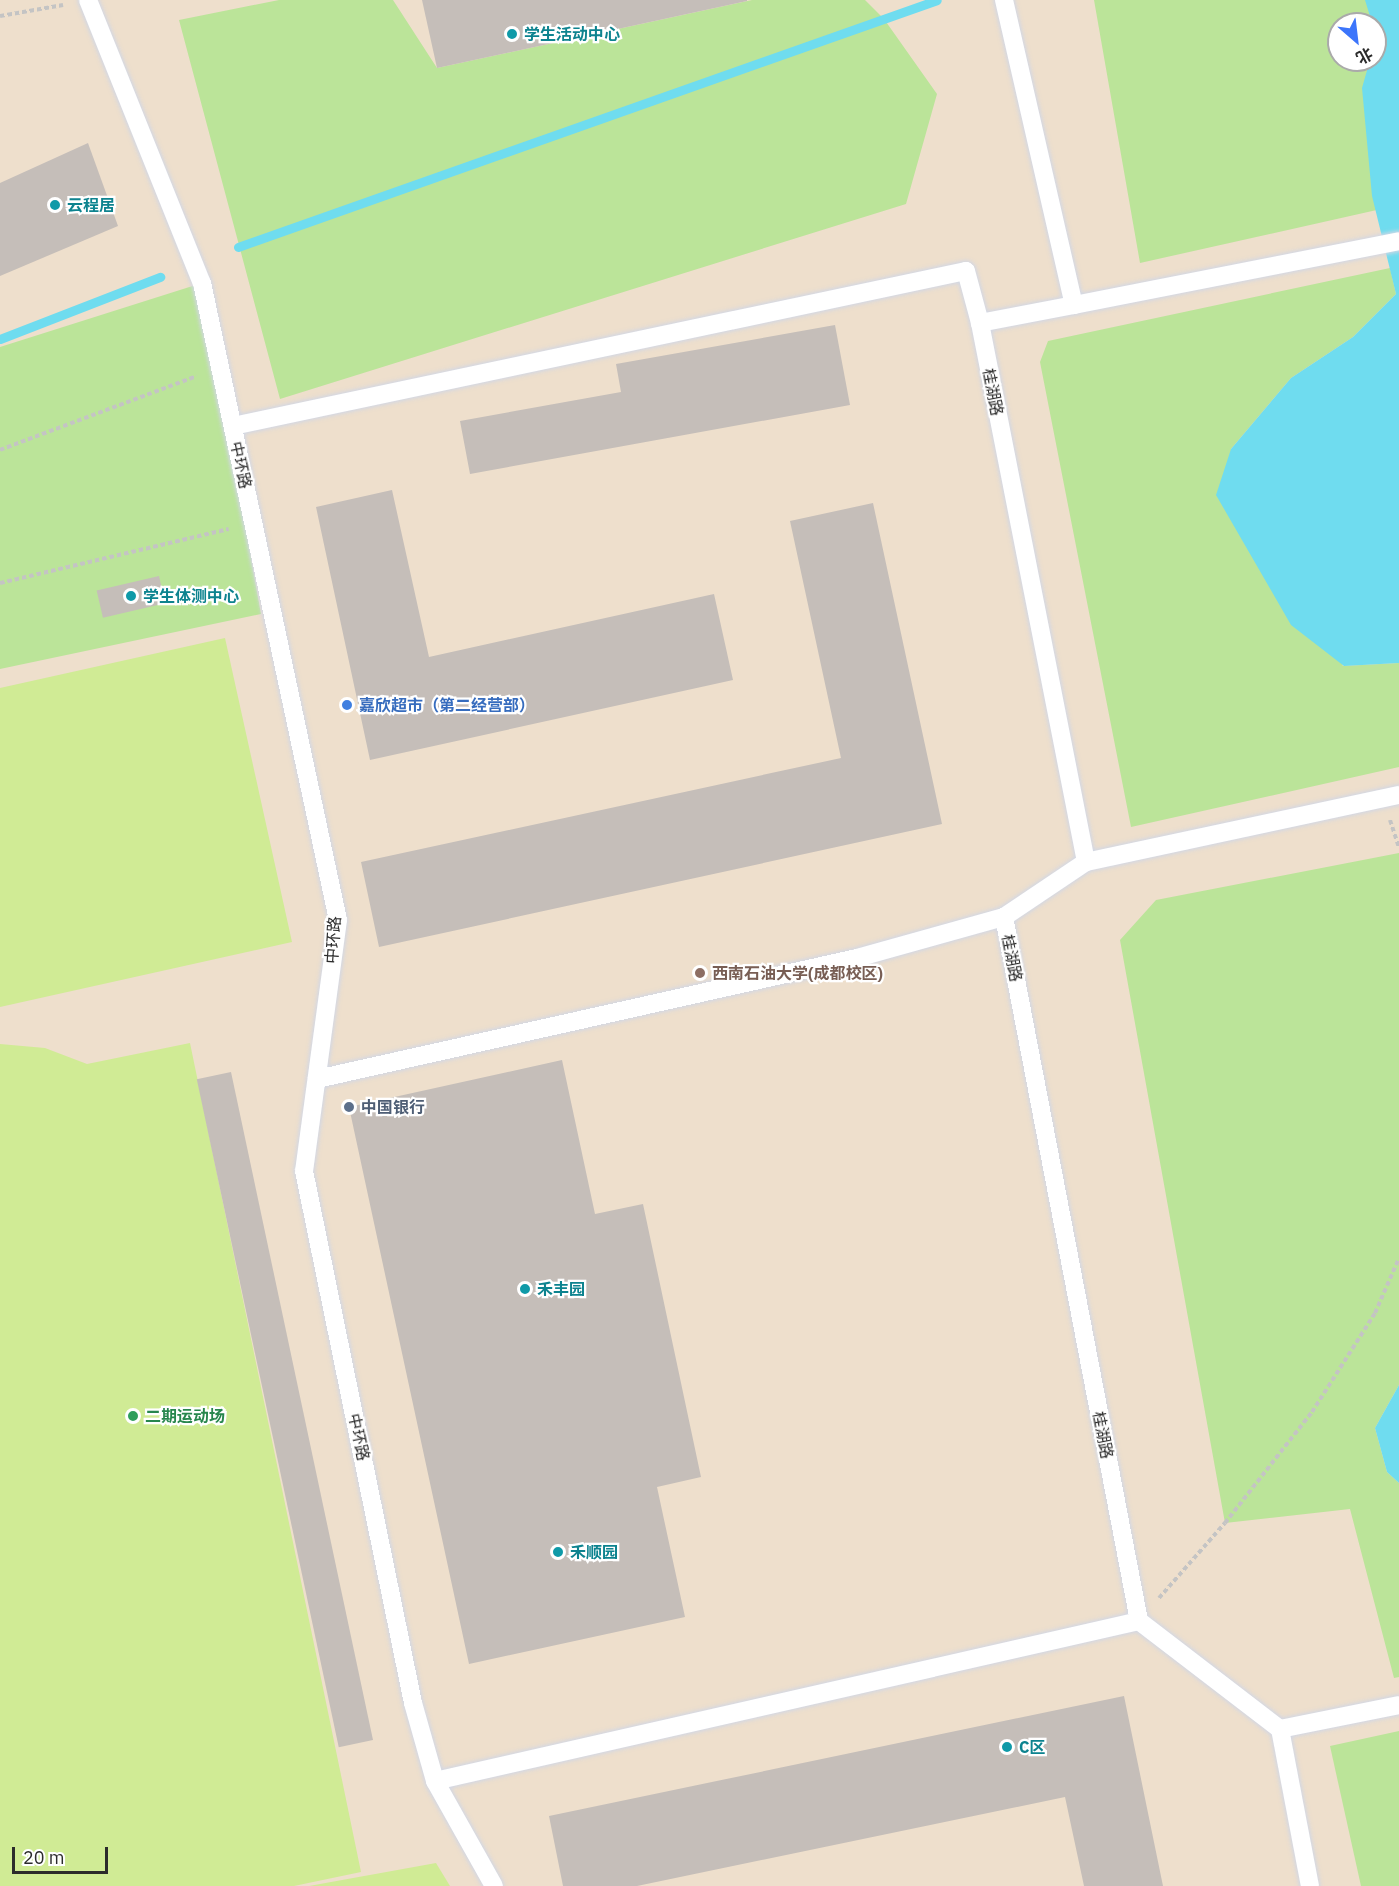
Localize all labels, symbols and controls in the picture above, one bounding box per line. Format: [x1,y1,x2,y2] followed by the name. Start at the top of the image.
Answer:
[1327,12,1387,72] north arrow
[524,24,620,44] place label: 学生活动中心
[505,27,519,41] marker: 学生活动中心
[1353,44,1376,69] text: 北
[67,195,115,215] place label: 云程居
[48,198,62,212] marker: 云程居
[979,367,1007,417] street label: 桂湖路
[227,440,255,490] street label: 中环路
[143,586,239,606] place label: 学生体测中心
[124,589,138,603] marker: 学生体测中心
[359,695,535,715] place label: 嘉欣超市（第二经营部）
[340,698,354,712] marker: 嘉欣超市（第二经营部）
[322,915,344,965] street label: 中环路
[998,933,1026,983] street label: 桂湖路
[712,963,883,983] place label: 西南石油大学(成都校区)
[693,966,707,980] marker: 西南石油大学(成都校区)
[361,1097,425,1117] place label: 中国银行
[342,1100,356,1114] marker: 中国银行
[537,1279,585,1299] place label: 禾丰园
[518,1282,532,1296] marker: 禾丰园
[145,1406,225,1426] place label: 二期运动场
[126,1409,140,1423] marker: 二期运动场
[1089,1410,1117,1460] street label: 桂湖路
[345,1412,373,1462] street label: 中环路
[570,1542,618,1562] place label: 禾顺园
[551,1545,565,1559] marker: 禾顺园
[1019,1737,1045,1757] place label: C区
[1000,1740,1014,1754] marker: C区
[15,1835,111,1873] scale bar
[23,1846,65,1869] text: 20 m

